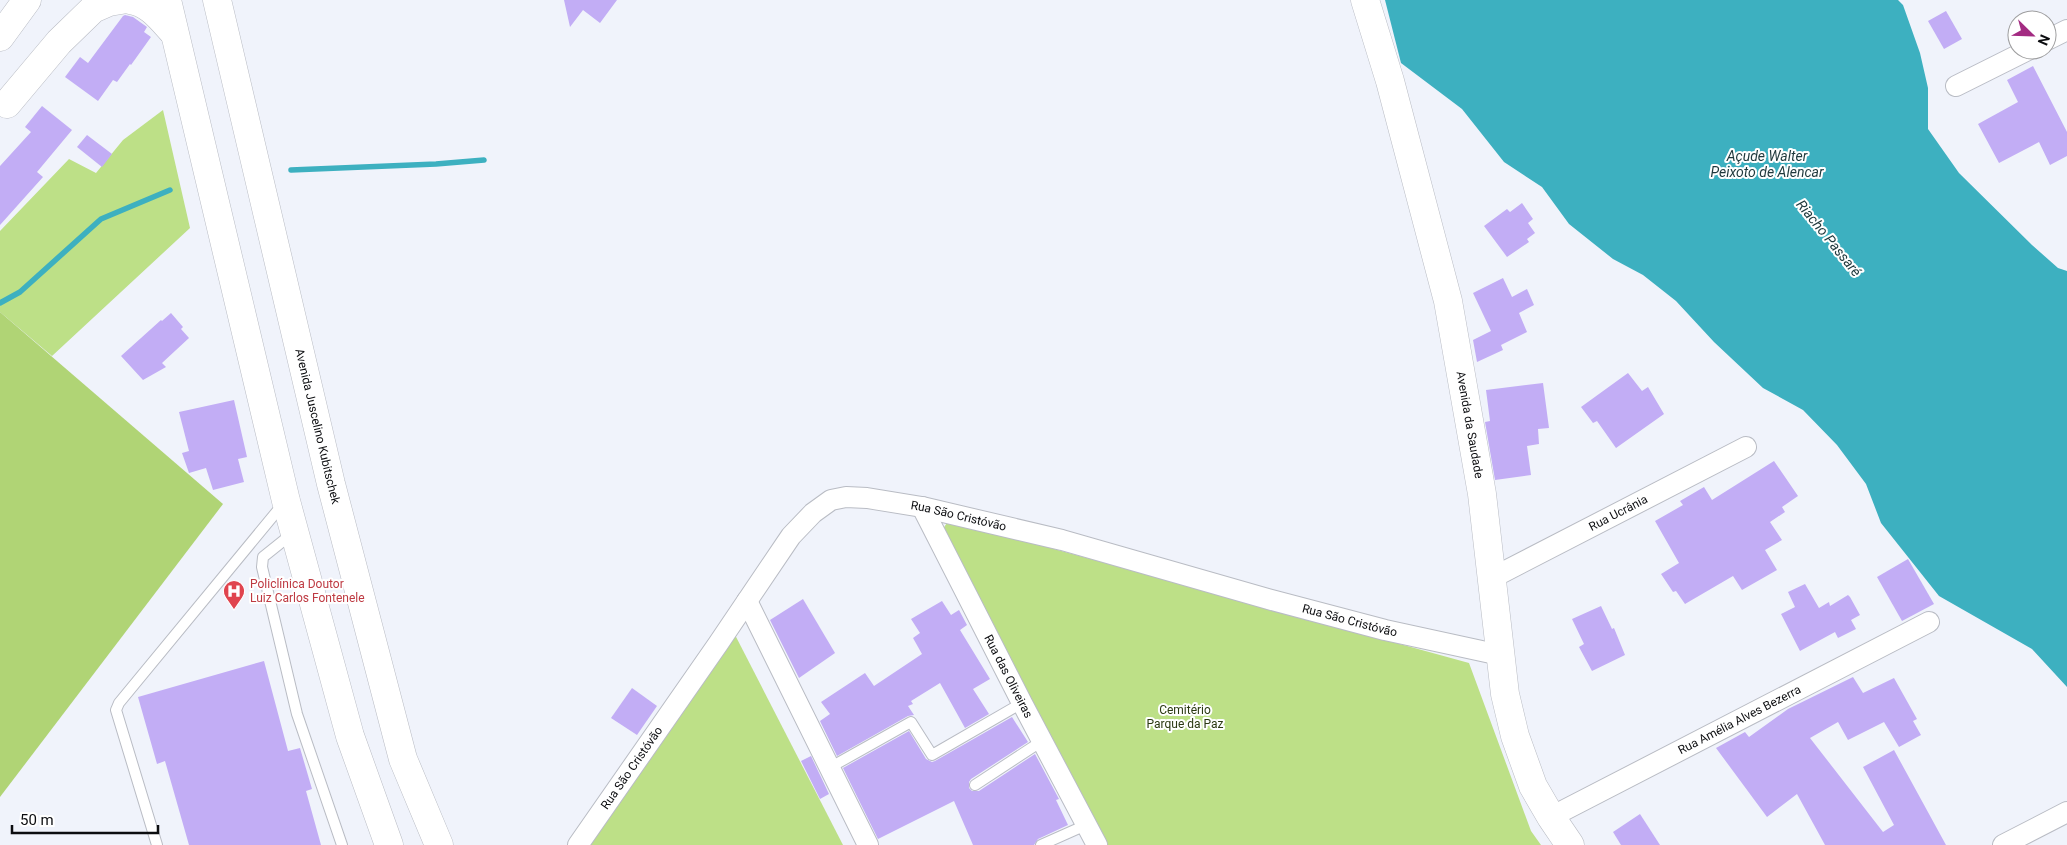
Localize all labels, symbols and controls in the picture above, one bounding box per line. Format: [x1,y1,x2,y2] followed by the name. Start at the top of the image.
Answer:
[2007,10,2057,60] north arrow
[2035,32,2053,48] text: N
[1710,148,1824,180] water label: Açude Walter Peixoto de Alencar
[1793,197,1865,279] water label: Riacho Passaré
[292,347,343,506] street label: Avenida Juscelino Kubitschek
[1453,370,1486,479] street label: Avenida da Saudade
[1587,492,1650,534] street label: Rua Ucrânia
[910,498,1008,534] street label: Rua São Cristóvão
[250,577,365,605] place label: Policlínica Doutor Luiz Carlos Fontenele
[222,579,246,610] hospital icon: Policlínica Doutor Luiz Carlos Fontenele
[1301,601,1399,639] street label: Rua São Cristóvão
[981,632,1036,720] street label: Rua das Oliveiras
[1676,682,1803,757] street label: Rua Amélia Alves Bezerra
[1146,703,1224,731] park label: Cemitério Parque da Paz
[598,724,665,812] street label: Rua São Cristóvão
[12,802,159,834] scale bar
[20,811,54,829] text: 50 m

